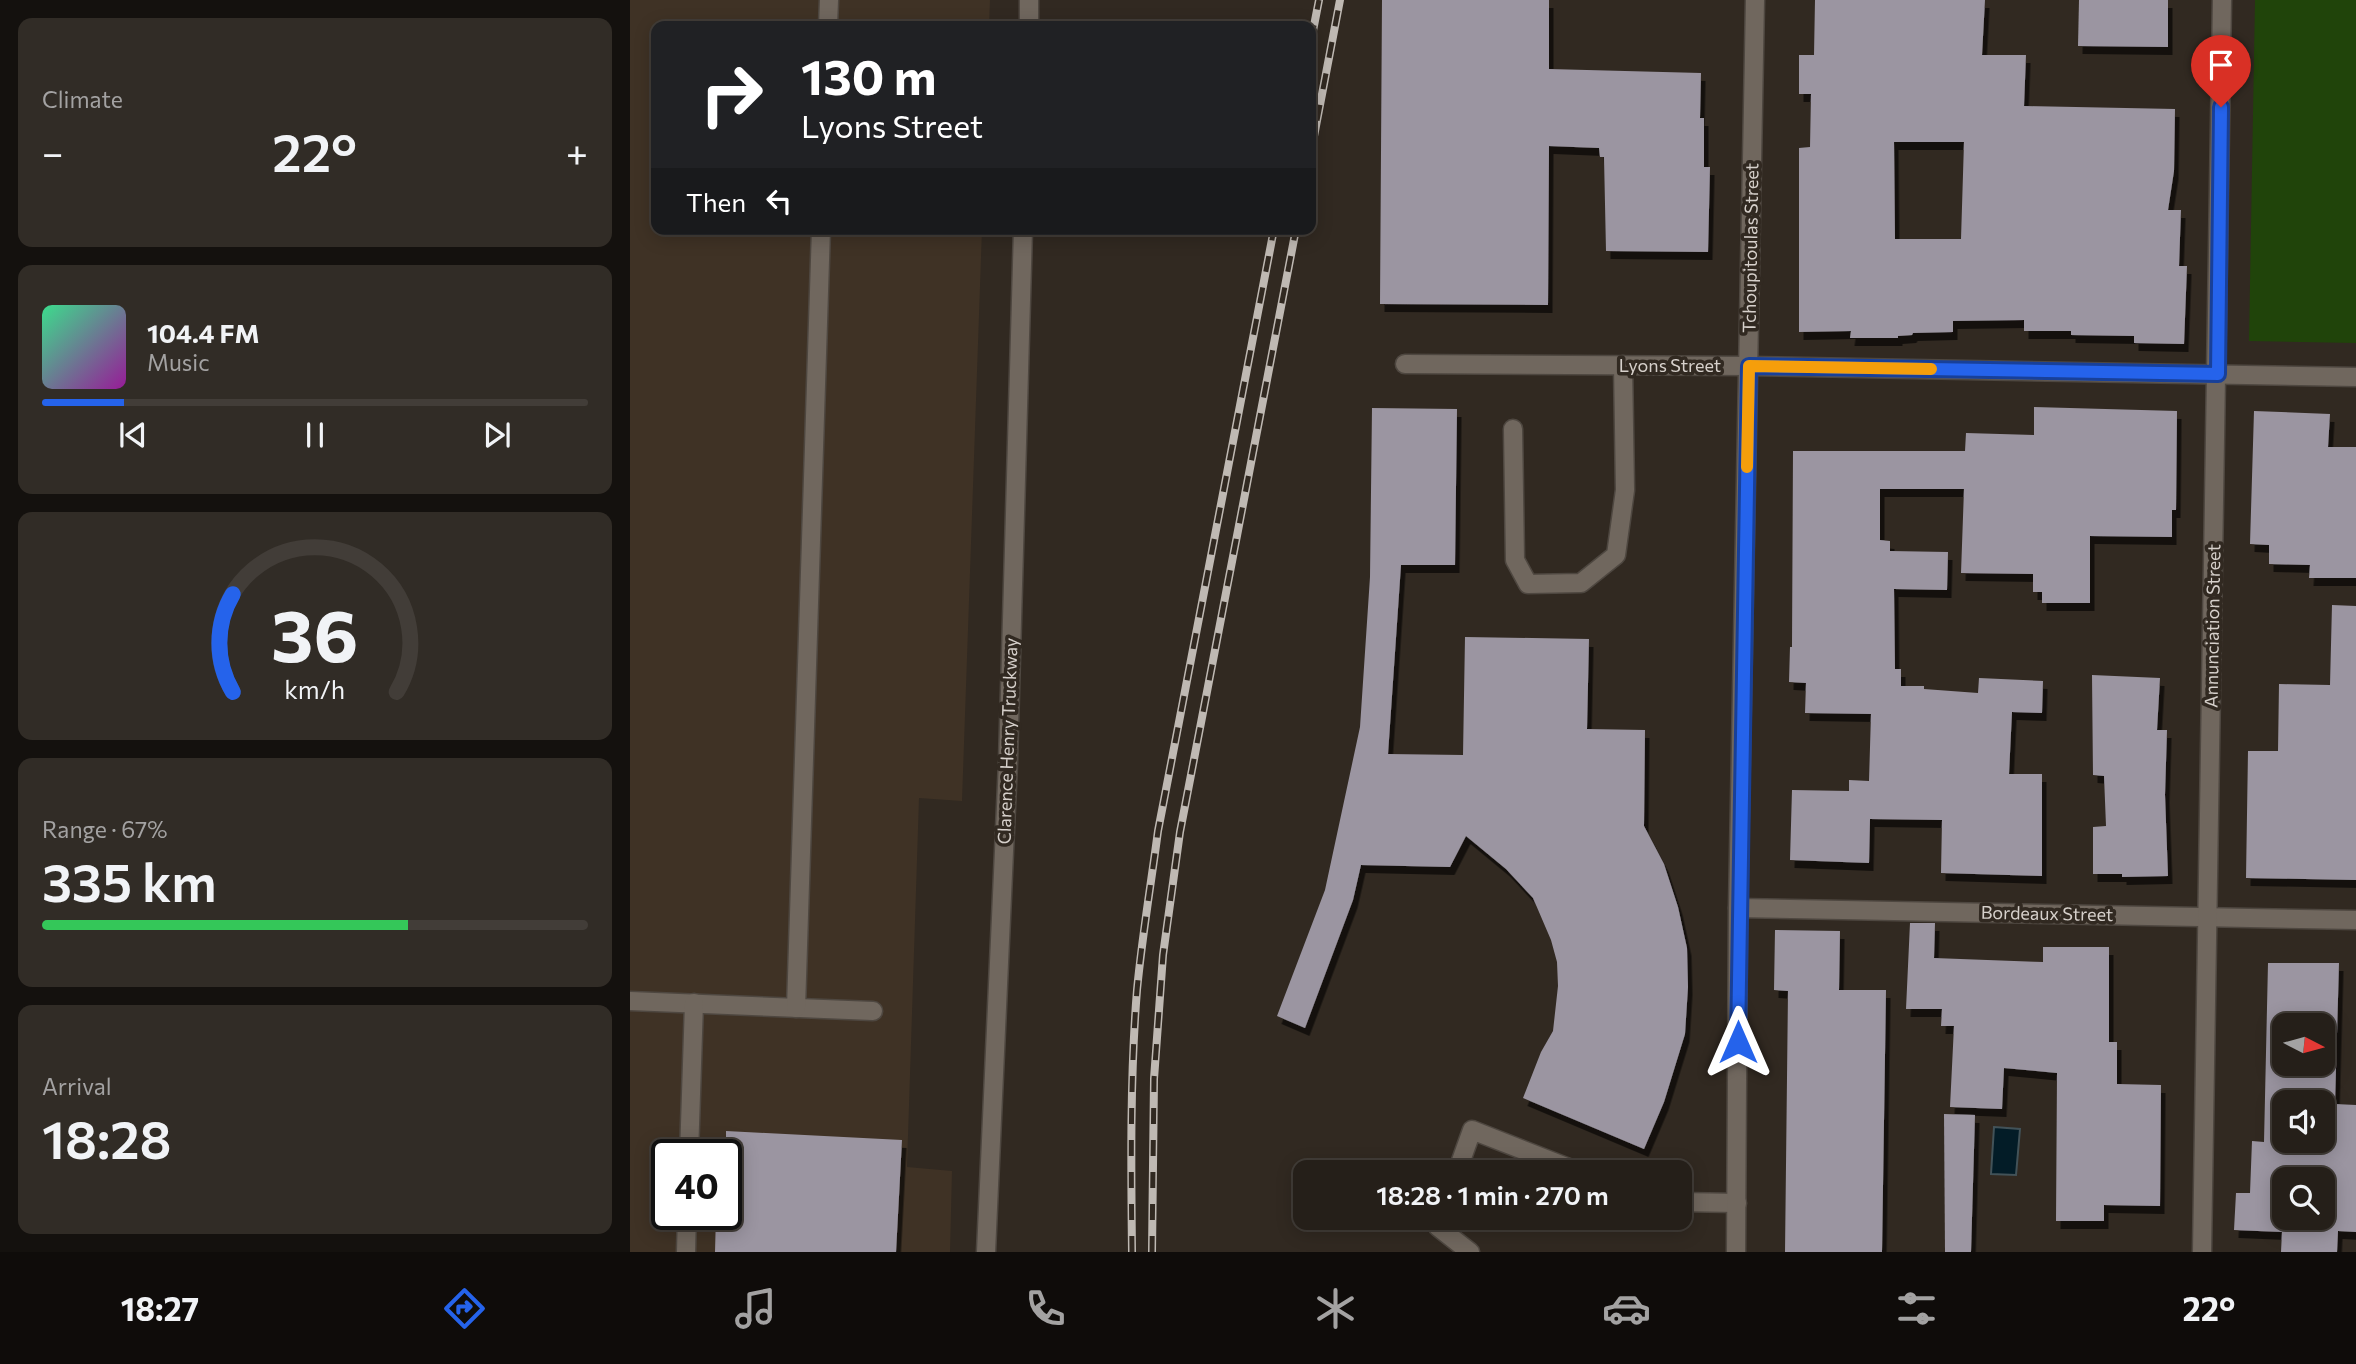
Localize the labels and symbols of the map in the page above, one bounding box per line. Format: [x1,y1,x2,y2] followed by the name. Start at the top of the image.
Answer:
[2191,35,2251,107] pin
[1738,163,1762,333] street label: Tchoupitoulas Street
[1619,354,1721,376] street label: Lyons Street
[2200,544,2224,708] street label: Annunciation Street
[992,637,1022,845] street label: Clarence Henry Truckway
[1981,901,2113,925] street label: Bordeaux Street
[1701,1005,1775,1079] position arrow
[2272,1013,2334,1076] north arrow
[651,1139,742,1230] speed limit sign: 40

